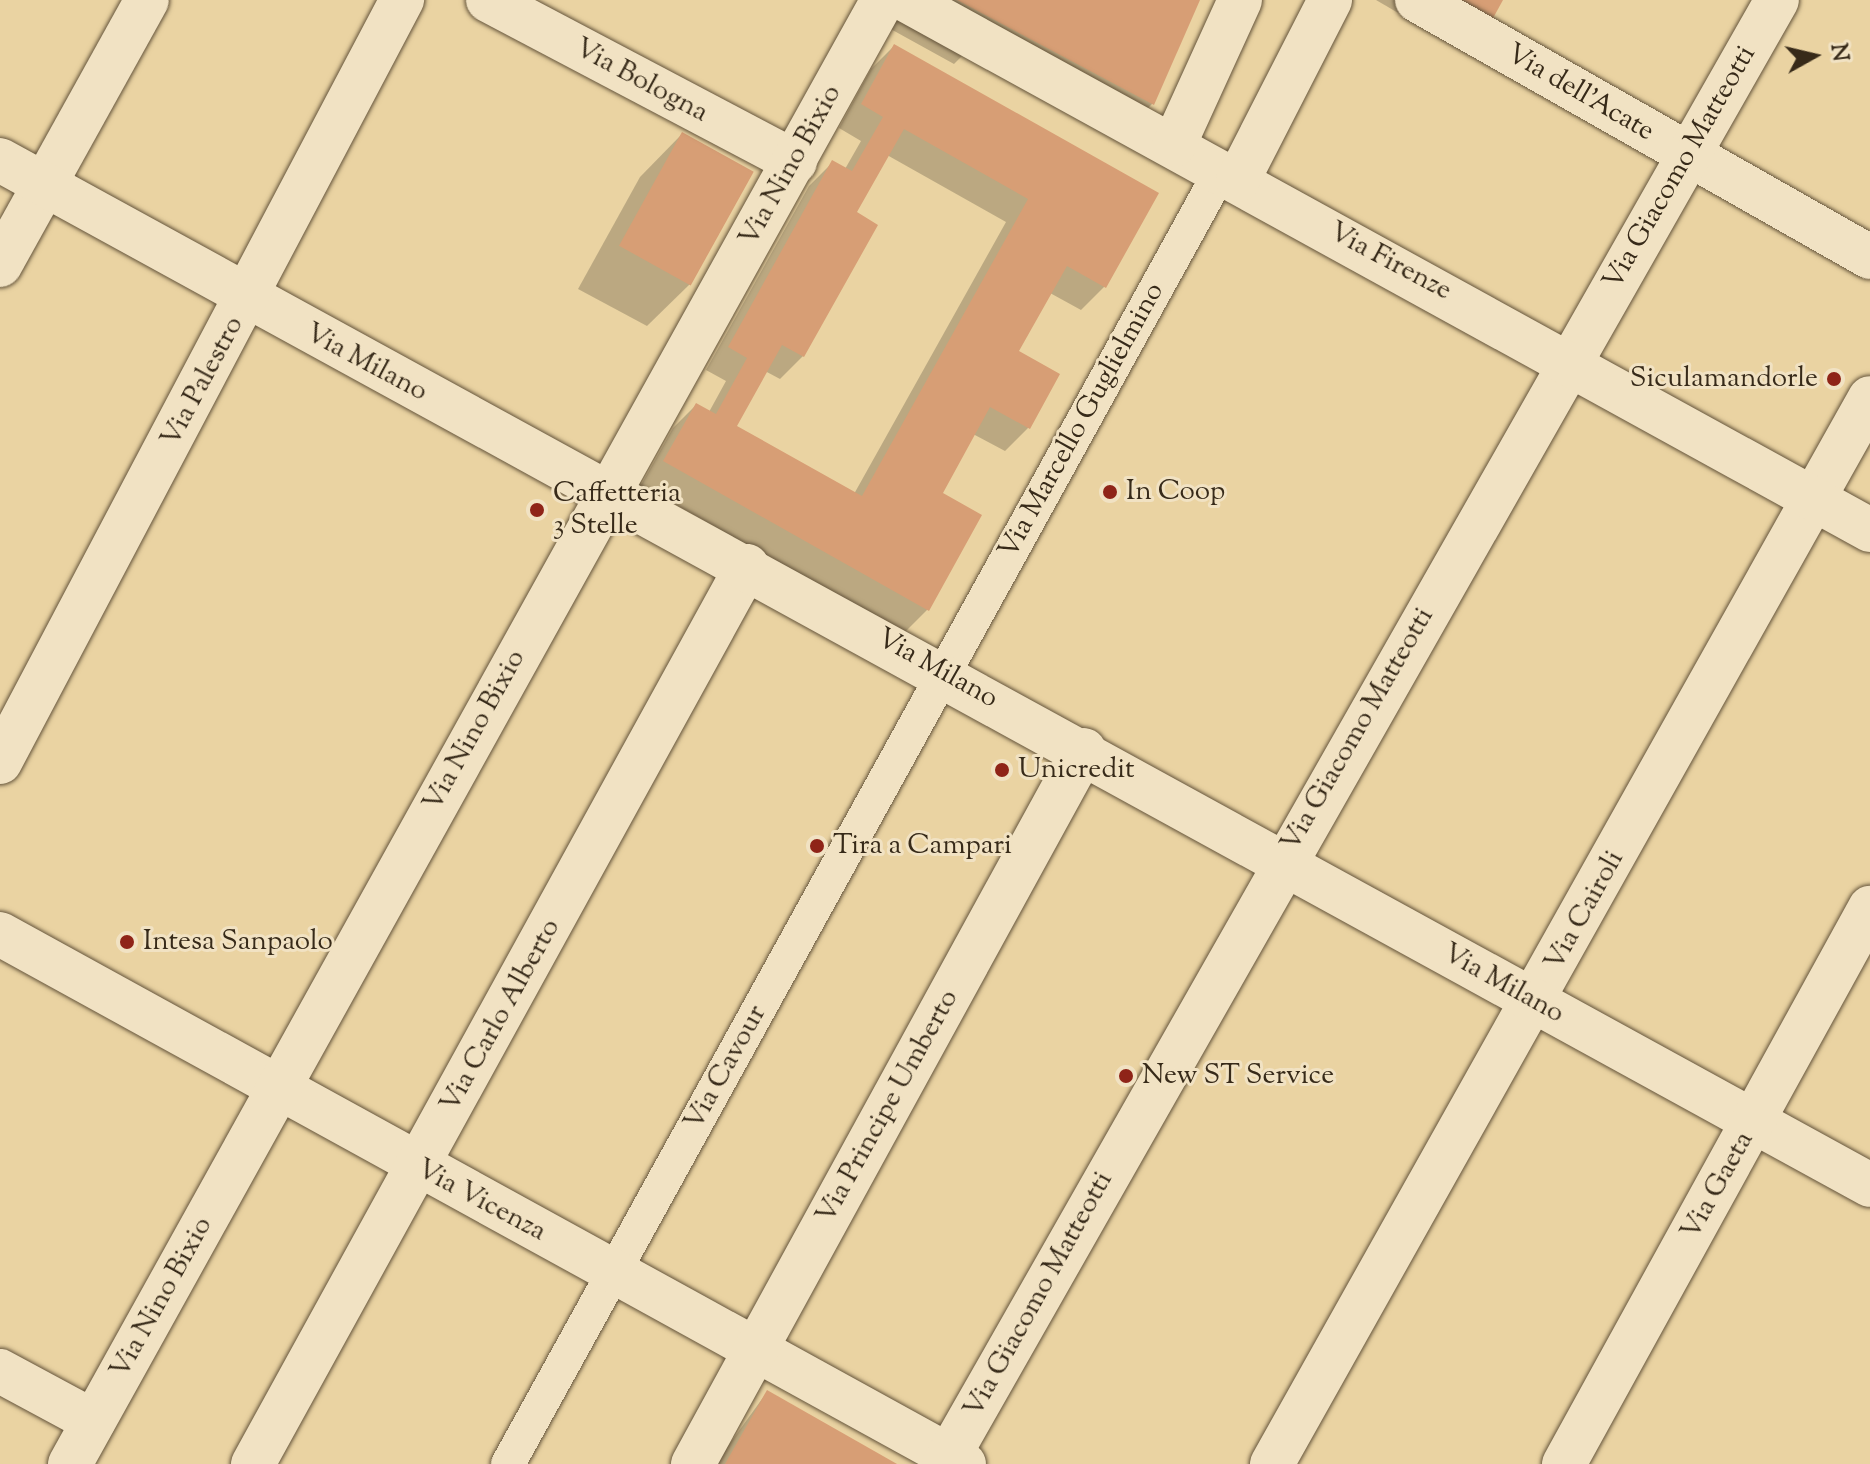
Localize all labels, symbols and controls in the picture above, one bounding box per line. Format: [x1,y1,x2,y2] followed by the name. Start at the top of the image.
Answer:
[1774,16,1854,96] north arrow
[568,32,714,130] street label: Via Bologna
[1500,37,1660,149] street label: Via dell'Acate
[1596,40,1764,296] street label: Via Giacomo Matteotti
[1821,42,1855,64] text: N
[733,79,849,253] street label: Via Nino Bixio
[1323,216,1457,308] street label: Via Firenze
[992,277,1172,565] street label: Via Marcello Guglielmino
[155,311,251,453] street label: Via Palestro
[299,317,433,409] street label: Via Milano
[1630,362,1818,396] place label: Siculamandorle
[1825,370,1843,388] marker: Siculamandorle
[1126,475,1225,509] place label: In Coop
[553,477,681,543] place label: Caffetteria 3 Stelle
[1101,483,1119,501] marker: In Coop
[528,501,546,519] marker: Caffetteria 3 Stelle
[1274,602,1442,858] street label: Via Giacomo Matteotti
[870,622,1004,716] street label: Via Milano
[417,644,533,818] street label: Via Nino Bixio
[1018,753,1135,787] place label: Unicredit
[993,761,1011,779] marker: Unicredit
[833,829,1012,863] place label: Tira a Campari
[808,837,826,855] marker: Tira a Campari
[1538,845,1632,977] street label: Via Cairoli
[434,913,568,1119] street label: Via Carlo Alberto
[143,925,333,959] place label: Intesa Sanpaolo
[118,933,136,951] marker: Intesa Sanpaolo
[1436,937,1570,1031] street label: Via Milano
[810,984,966,1230] street label: Via Principe Umberto
[678,999,774,1137] street label: Via Cavour
[1142,1059,1334,1093] place label: New ST Service
[1117,1067,1135,1085] marker: New ST Service
[1675,1126,1761,1246] street label: Via Gaeta
[410,1153,552,1249] street label: Via Vicenza
[957,1166,1121,1424] street label: Via Giacomo Matteotti
[104,1211,220,1385] street label: Via Nino Bixio

